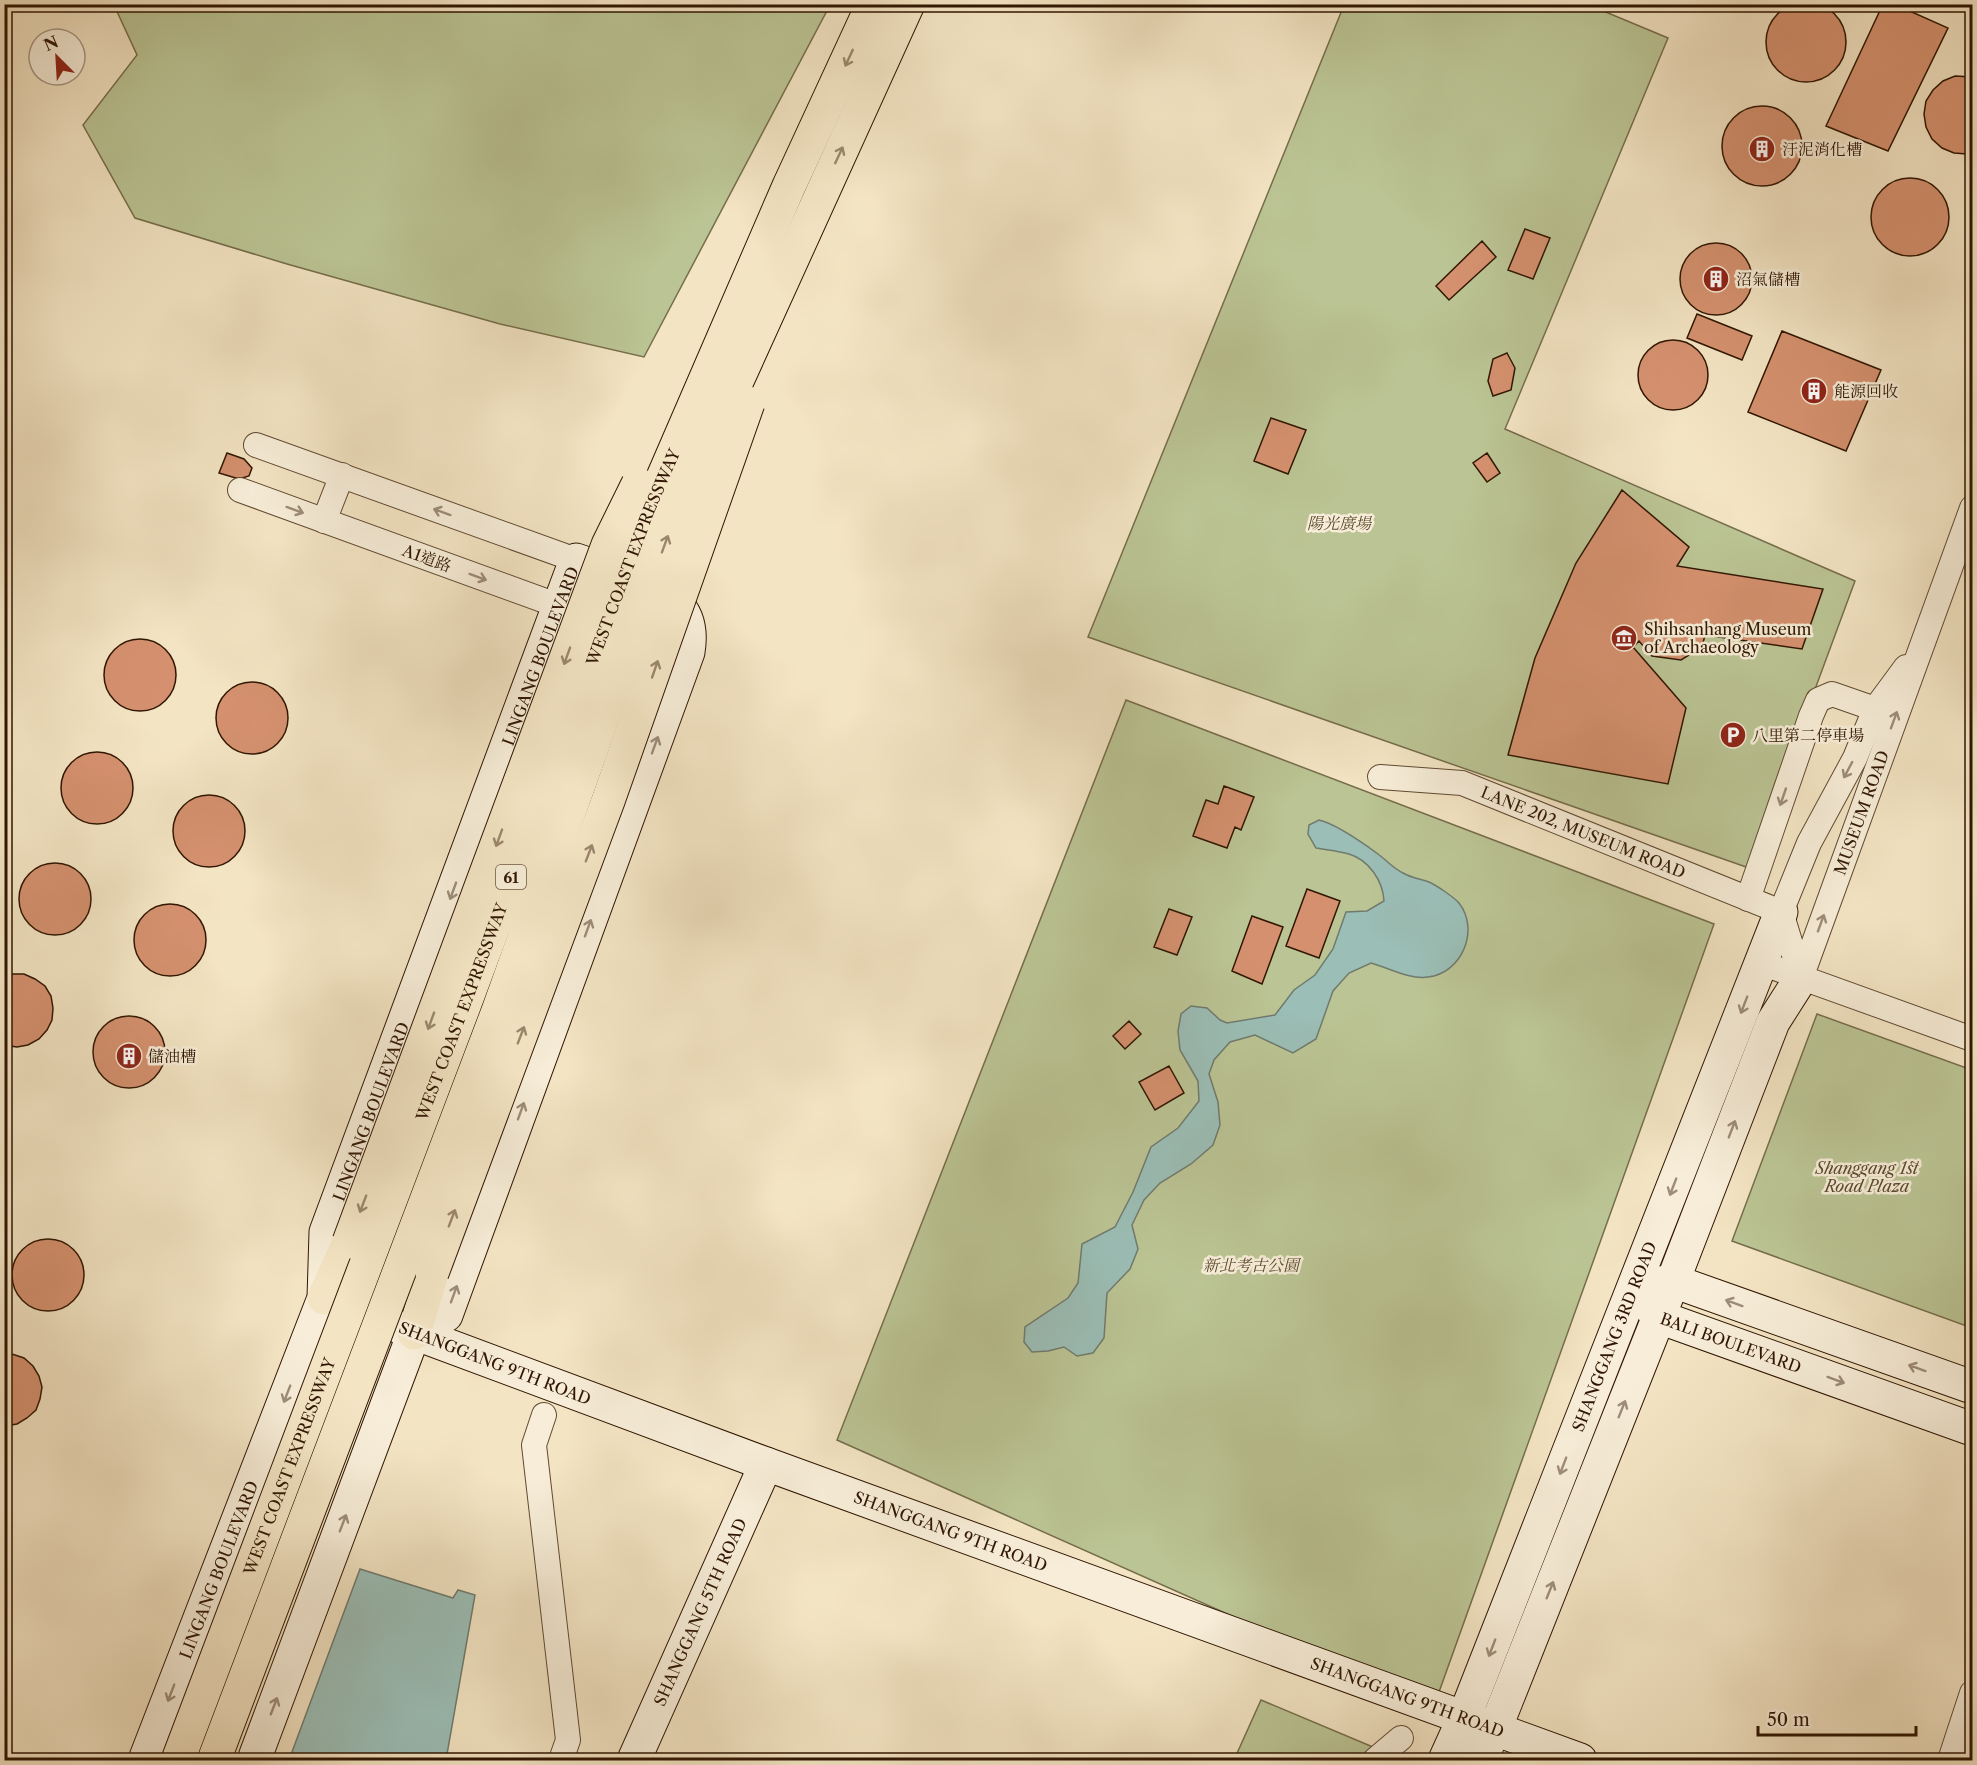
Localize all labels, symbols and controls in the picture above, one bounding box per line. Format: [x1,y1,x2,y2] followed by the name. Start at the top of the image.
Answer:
[27,27,87,87] north arrow
[40,31,61,55] text: N
[842,48,854,66] one-way arrow
[1747,134,1777,164] building icon: 汙泥消化槽
[1782,139,1862,159] place label: 汙泥消化槽
[834,147,845,165] one-way arrow
[1701,264,1731,294] building icon: 沼氣儲槽
[1736,269,1800,289] place label: 沼氣儲槽
[1799,376,1829,406] building icon: 能源回收
[1834,381,1898,401] place label: 能源回收
[581,445,684,669] street label: WEST COAST EXPRESSWAY
[433,505,452,516] one-way arrow
[285,506,304,517] one-way arrow
[1307,513,1373,533] park label: 陽光廣場
[660,535,671,554] one-way arrow
[399,540,454,576] street label: A1道路
[498,564,583,748] street label: LINGANG BOULEVARD
[468,572,487,583] one-way arrow
[1644,619,1812,657] place label: Shihsanhang Museum of Archaeology
[1609,623,1639,653] museum icon: Shihsanhang Museum of Archaeology
[560,646,571,664] one-way arrow
[650,660,661,679] one-way arrow
[1890,711,1901,730] one-way arrow
[1718,720,1748,750] parking icon: 八里第二停車場
[1752,725,1864,745] place label: 八里第二停車場
[650,736,661,755] one-way arrow
[1829,748,1893,878] street label: MUSEUM ROAD
[1842,761,1854,778] one-way arrow
[1478,782,1688,882] street label: LANE 202, MUSEUM ROAD
[1776,787,1787,806] one-way arrow
[492,828,503,847] one-way arrow
[584,844,595,862] one-way arrow
[496,865,526,889] road number: 61
[447,881,458,900] one-way arrow
[411,900,512,1124] street label: WEST COAST EXPRESSWAY
[1816,914,1827,933] one-way arrow
[583,919,594,938] one-way arrow
[1738,995,1749,1014] one-way arrow
[425,1011,436,1030] one-way arrow
[328,1019,413,1204] street label: LINGANG BOULEVARD
[516,1026,527,1045] one-way arrow
[114,1041,144,1071] building icon: 儲油槽
[148,1046,196,1066] place label: 儲油槽
[516,1102,527,1121] one-way arrow
[1727,1120,1738,1139] one-way arrow
[1814,1158,1920,1196] park label: Shanggang 1st Road Plaza
[1667,1177,1678,1196] one-way arrow
[357,1194,368,1213] one-way arrow
[448,1209,459,1228] one-way arrow
[1568,1238,1660,1435] street label: SHANGGANG 3RD ROAD
[1203,1255,1302,1275] park label: 新北考古公園
[449,1286,460,1304] one-way arrow
[1725,1296,1743,1307] one-way arrow
[1658,1308,1804,1377] street label: BALI BOULEVARD
[396,1317,594,1409] street label: SHANGGANG 9TH ROAD
[239,1354,340,1579] street label: WEST COAST EXPRESSWAY
[1908,1361,1927,1372] one-way arrow
[1826,1375,1844,1386] one-way arrow
[281,1384,292,1402] one-way arrow
[1617,1400,1628,1418] one-way arrow
[1557,1456,1568,1475] one-way arrow
[175,1478,262,1662] street label: LINGANG BOULEVARD
[851,1487,1050,1575] street label: SHANGGANG 9TH ROAD
[338,1514,349,1533] one-way arrow
[649,1515,751,1709] street label: SHANGGANG 5TH ROAD
[1545,1581,1556,1600] one-way arrow
[1486,1638,1497,1656] one-way arrow
[1308,1653,1507,1742] street label: SHANGGANG 9TH ROAD
[165,1683,176,1702] one-way arrow
[270,1697,281,1716] one-way arrow
[1758,1699,1916,1737] scale bar
[1767,1709,1810,1731] text: 50 m

